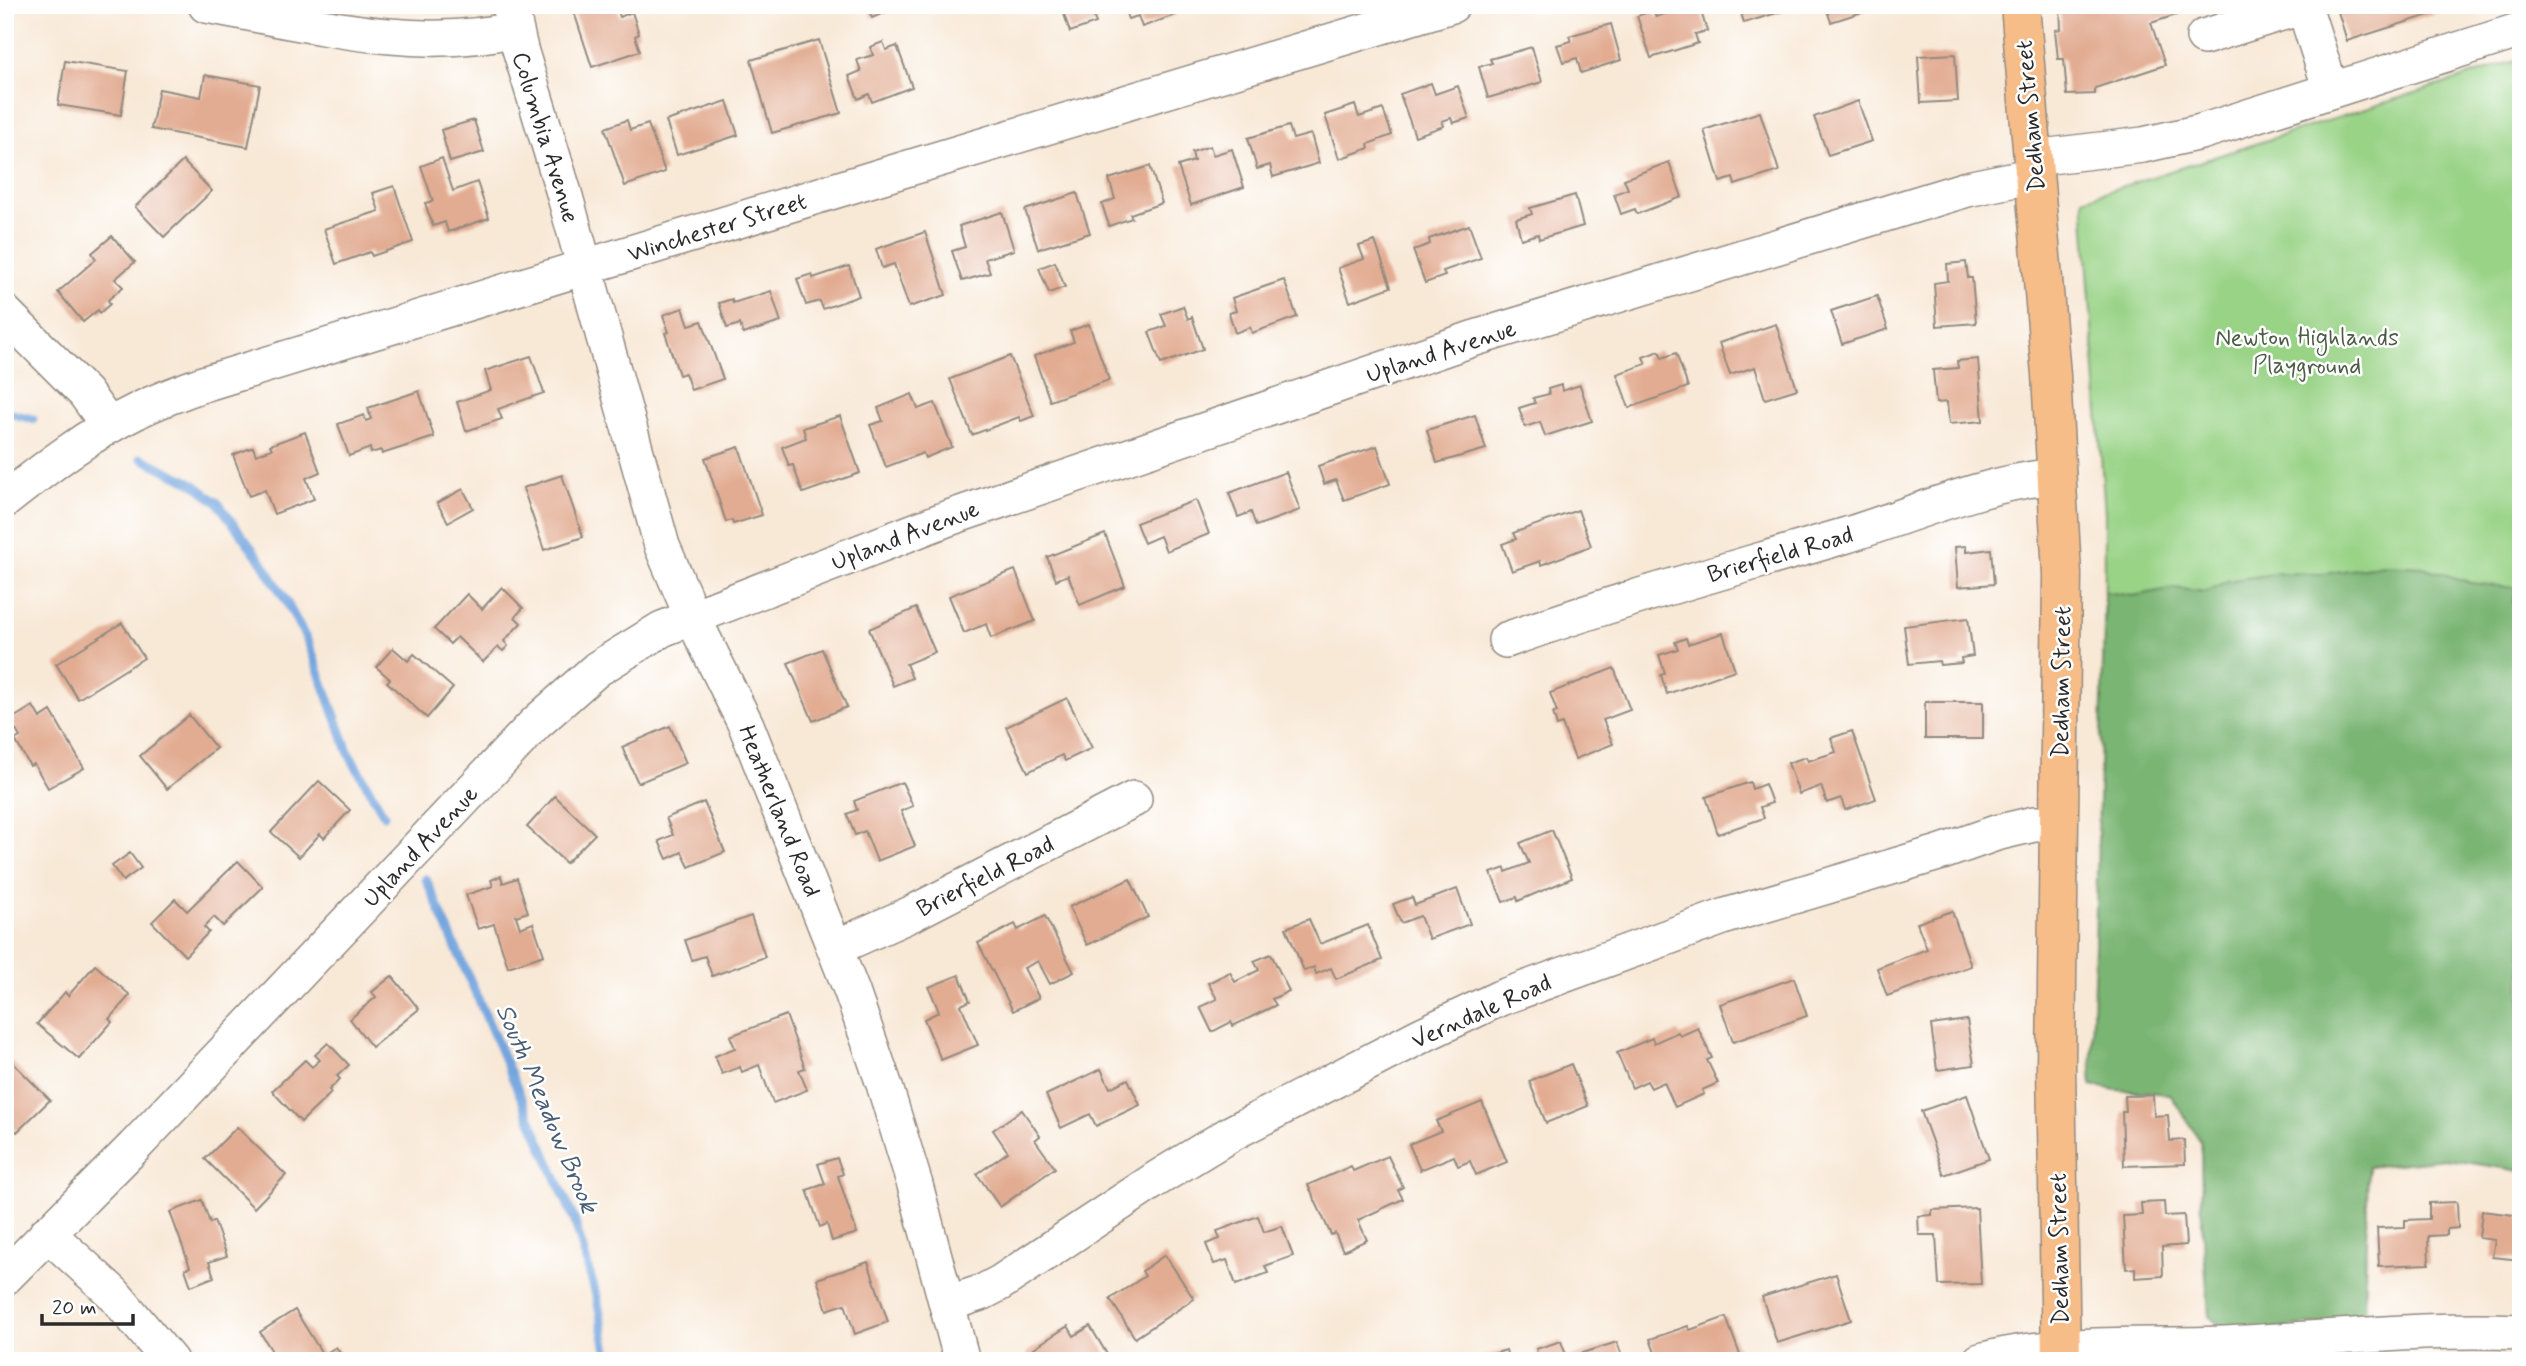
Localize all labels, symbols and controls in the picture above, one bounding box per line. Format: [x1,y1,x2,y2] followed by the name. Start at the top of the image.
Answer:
[2009,39,2054,193] street label: Dedham Street
[504,48,585,227] street label: Columbia Avenue
[624,186,811,270] street label: Winchester Street
[1362,314,1521,391] street label: Upland Avenue
[2215,323,2399,382] park label: Newton Highlands Playground
[827,494,984,579] street label: Upland Avenue
[1704,520,1857,591] street label: Brierfield Road
[2046,606,2079,758] street label: Dedham Street
[730,721,827,902] street label: Heatherland Road
[356,779,486,915] street label: Upland Avenue
[912,829,1060,925] street label: Brierfield Road
[1407,968,1556,1057] street label: Verndale Road
[487,999,606,1220] water label: South Meadow Brook
[2044,1173,2077,1325] street label: Dedham Street
[42,1282,133,1326] scale bar
[52,1294,97,1322] text: 20 m

